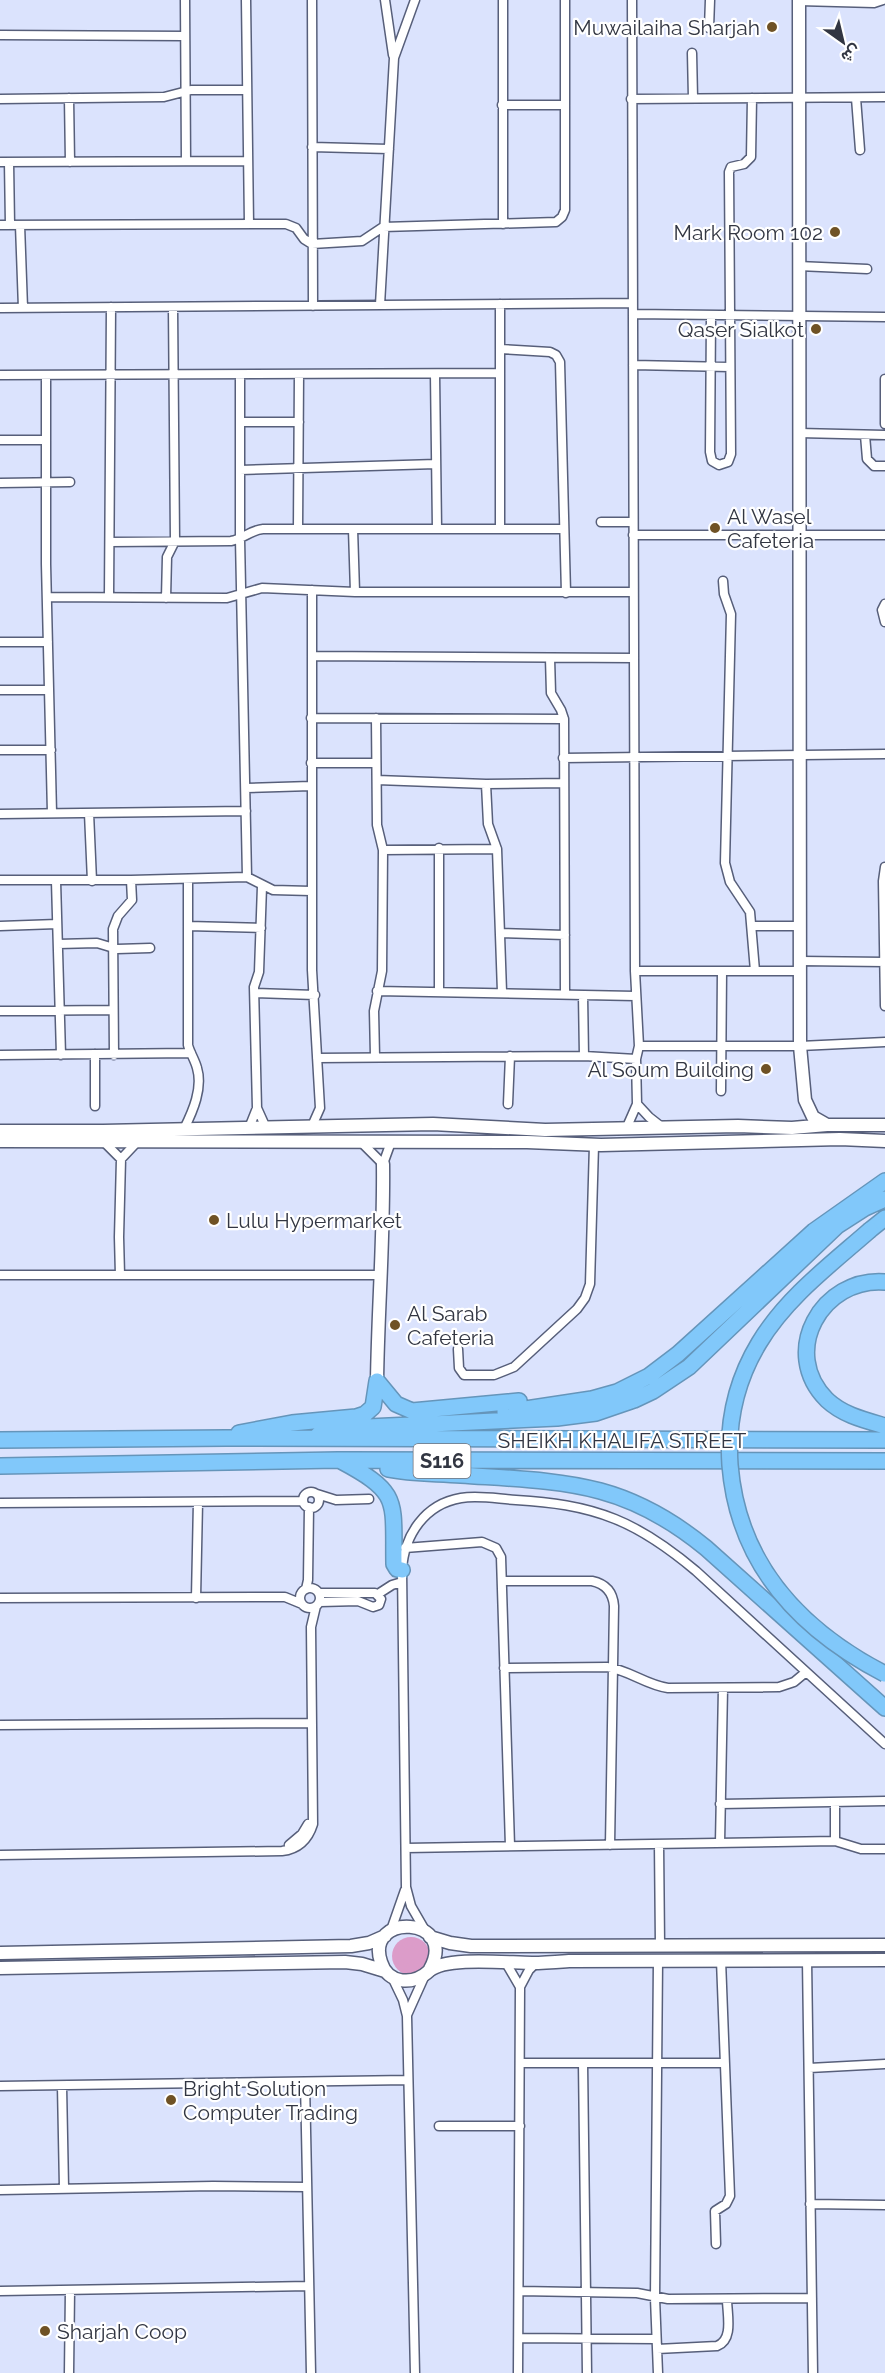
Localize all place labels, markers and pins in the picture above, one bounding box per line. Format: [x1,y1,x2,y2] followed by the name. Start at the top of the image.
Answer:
[573,15,760,40] place label: Muwailaiha Sharjah
[765,20,779,34] marker: Muwailaiha Sharjah
[674,220,823,245] place label: Mark Room 102
[828,225,842,239] marker: Mark Room 102
[678,317,804,342] place label: Qaser Sialkot
[809,322,823,336] marker: Qaser Sialkot
[727,504,814,553] place label: Al Wasel Cafeteria
[708,521,722,535] marker: Al Wasel Cafeteria
[587,1057,754,1082] place label: Al Soum Building
[759,1062,773,1076] marker: Al Soum Building
[226,1208,402,1233] place label: Lulu Hypermarket
[207,1213,221,1227] marker: Lulu Hypermarket
[407,1301,494,1350] place label: Al Sarab Cafeteria
[388,1318,402,1332] marker: Al Sarab Cafeteria
[183,2076,358,2125] place label: Bright Solution Computer Trading
[164,2093,178,2107] marker: Bright Solution Computer Trading
[57,2319,187,2344] place label: Sharjah Coop
[38,2324,52,2338] marker: Sharjah Coop

